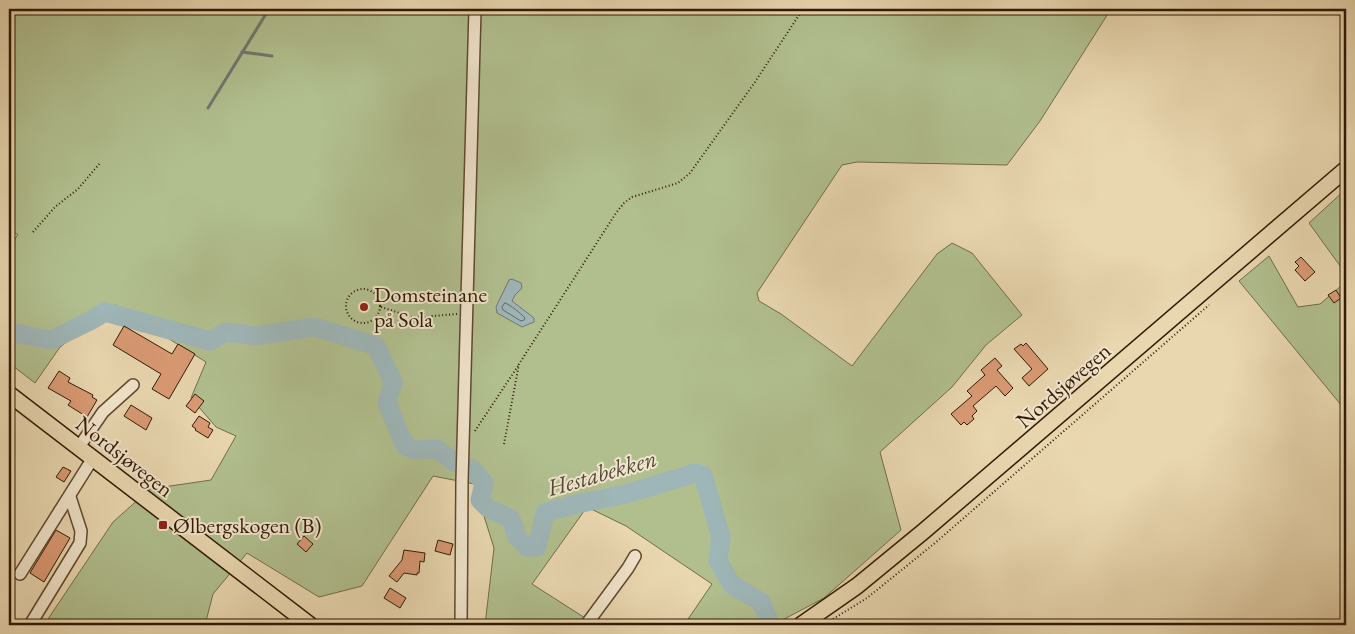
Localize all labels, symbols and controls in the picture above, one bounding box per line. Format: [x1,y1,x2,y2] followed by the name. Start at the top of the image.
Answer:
[374,280,488,334] place label: Domsteinane på Sola
[358,301,370,313] marker: Domsteinane på Sola
[1010,336,1117,435] street label: Nordsjøvegen
[70,409,180,504] street label: Nordsjøvegen
[543,442,660,503] water label: Hestabekken
[173,511,321,540] place label: Ølbergskogen (B)
[157,519,169,531] marker: Ølbergskogen (B)

